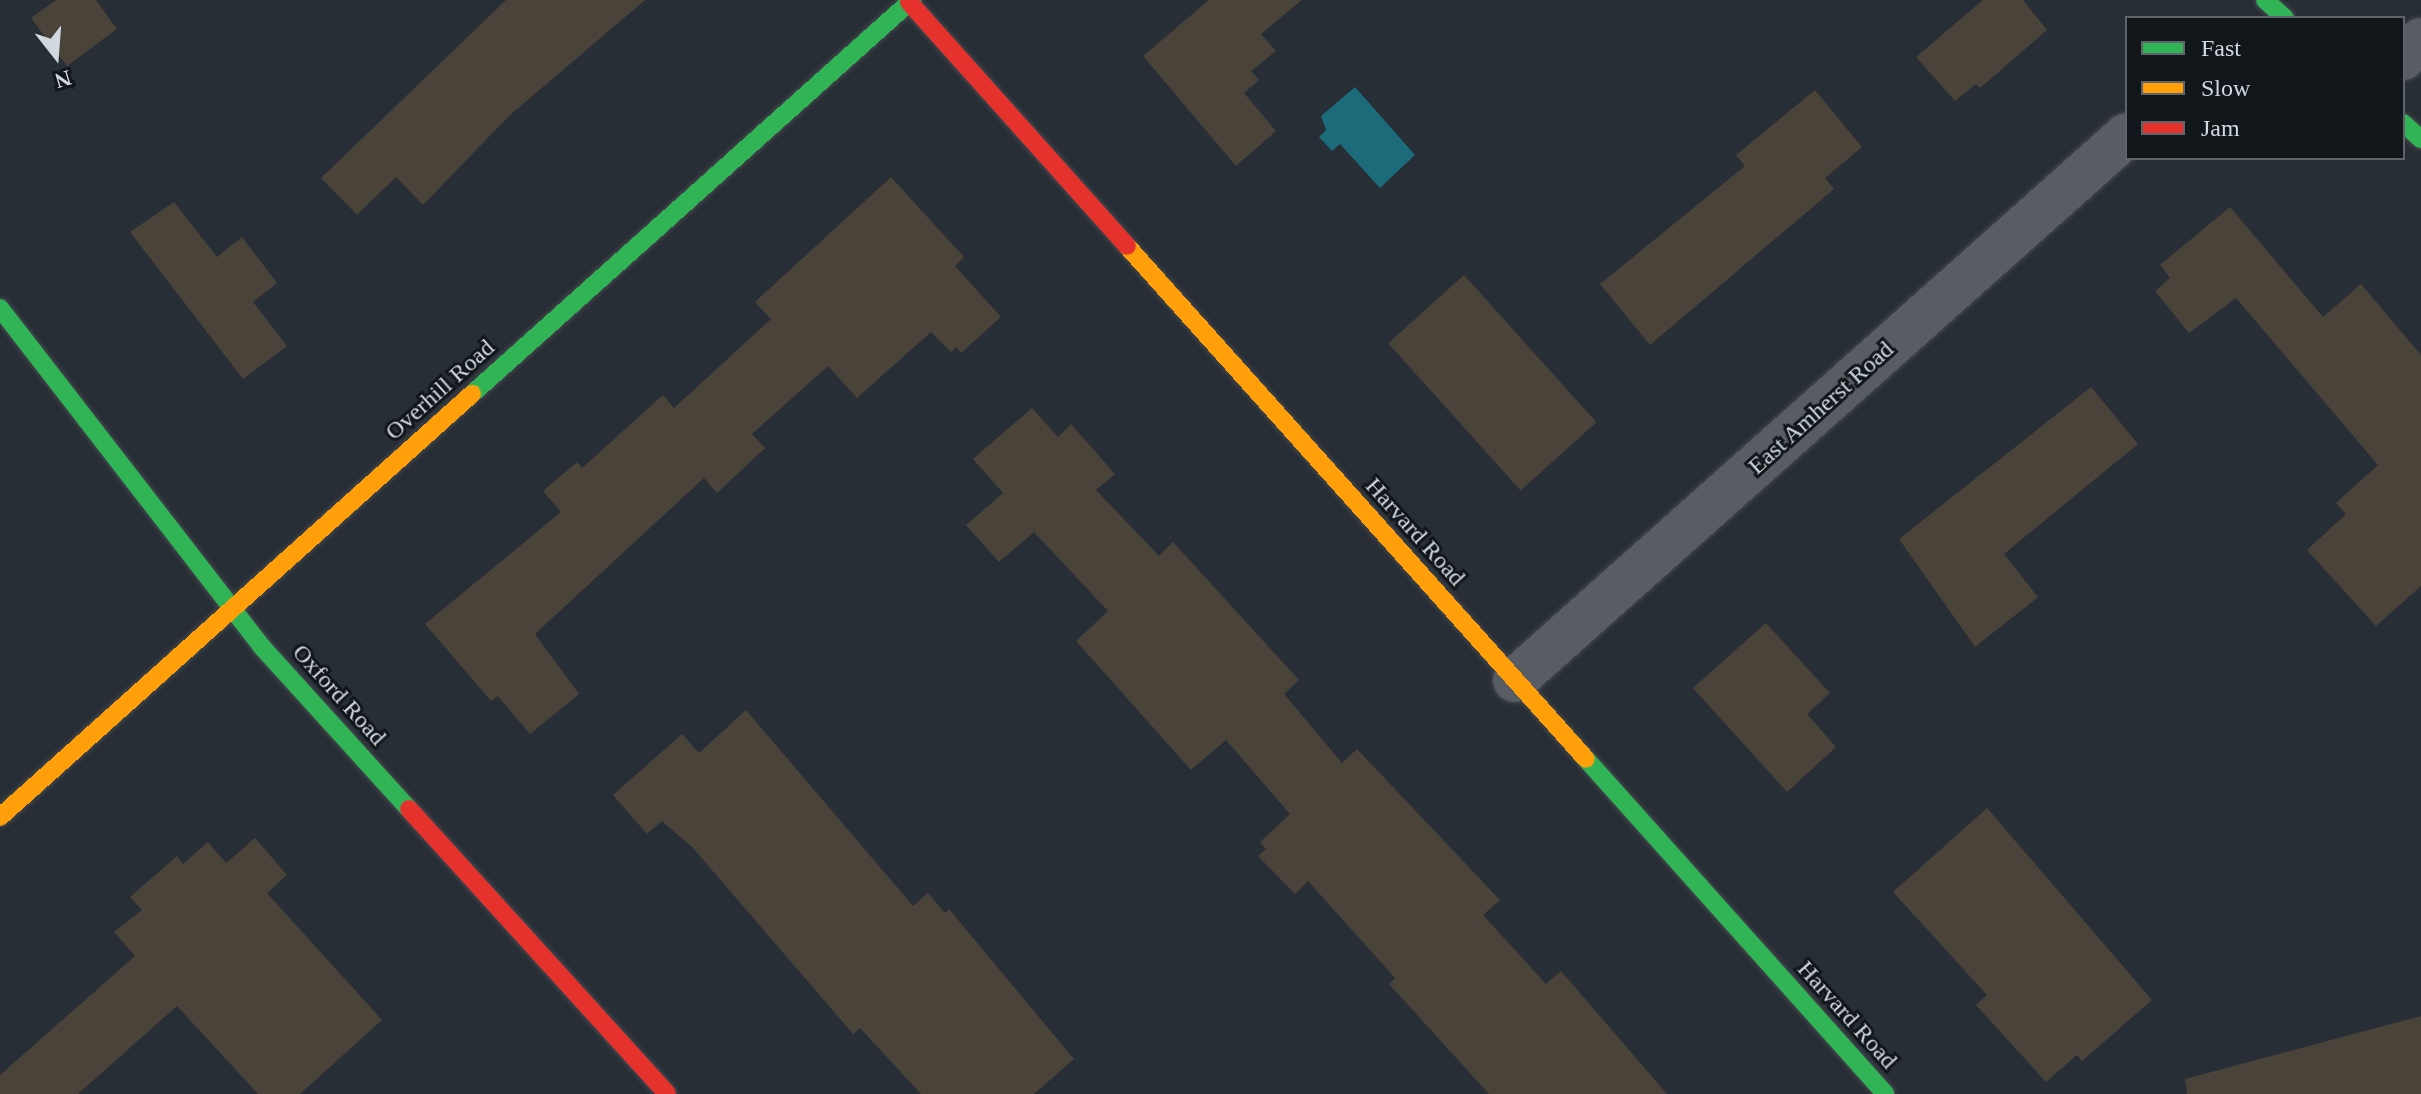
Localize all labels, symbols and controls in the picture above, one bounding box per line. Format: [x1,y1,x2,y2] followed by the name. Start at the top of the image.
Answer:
[16,16,96,96] north arrow
[2125,16,2405,160] legend
[2201,35,2241,61] text: Fast
[52,65,74,94] text: N
[2201,75,2250,101] text: Slow
[2201,115,2240,141] text: Jam
[380,334,500,446] street label: Overhill Road
[1742,335,1900,481] street label: East Amherst Road
[1359,472,1471,592] street label: Harvard Road
[286,639,392,751] street label: Oxford Road
[1791,955,1903,1075] street label: Harvard Road

